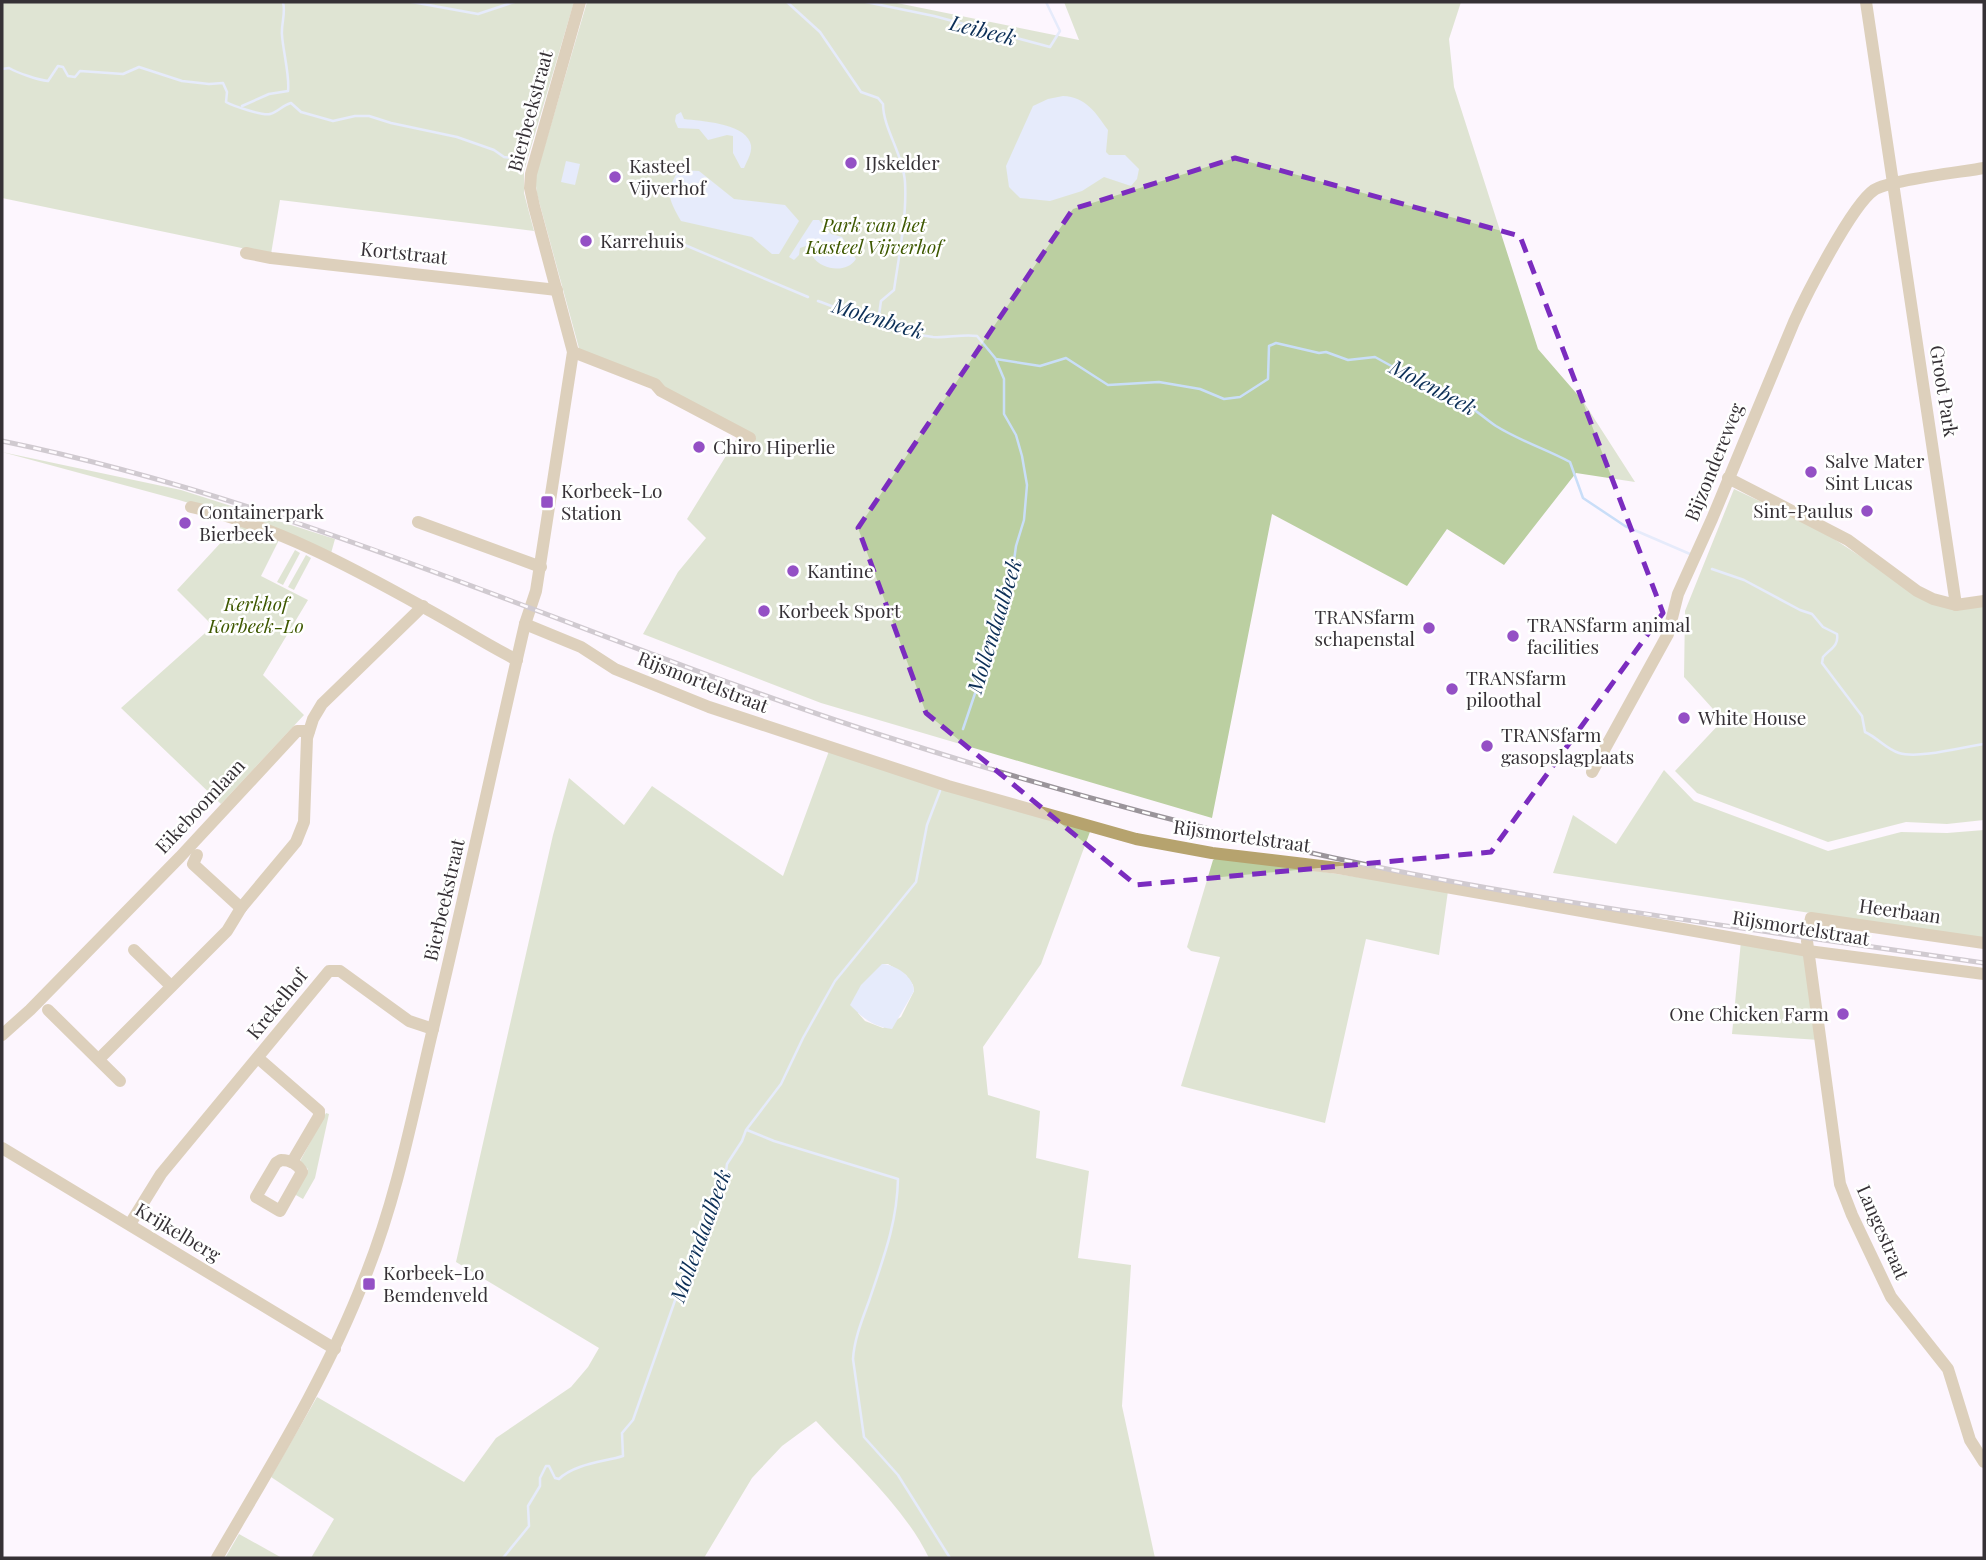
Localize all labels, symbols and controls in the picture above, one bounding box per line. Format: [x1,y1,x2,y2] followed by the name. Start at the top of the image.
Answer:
[946,7,1020,51] water label: Leibeek
[500,47,558,174] street label: Bierbeekstraat
[865,149,940,175] place label: IJskelder
[628,152,707,200] place label: Kasteel Vijverhof
[843,155,859,171] marker: IJskelder
[607,169,623,185] marker: Kasteel Vijverhof
[805,211,946,259] park label: Park van het Kasteel Vijverhof
[600,227,684,253] place label: Karrehuis
[578,233,594,249] marker: Karrehuis
[359,235,449,270] street label: Kortstraat
[828,290,928,344] water label: Molenbeek
[1925,343,1965,439] street label: Groot Park
[1385,351,1482,421] water label: Molenbeek
[1678,399,1749,525] street label: Bijzondereweg
[713,433,835,459] place label: Chiro Hiperlie
[691,439,707,455] marker: Chiro Hiperlie
[1825,447,1925,495] place label: Salve Mater Sint Lucas
[1803,464,1819,480] marker: Salve Mater Sint Lucas
[561,477,663,525] place label: Korbeek-Lo Station
[539,494,555,510] marker: Korbeek-Lo Station
[1753,497,1853,523] place label: Sint-Paulus
[199,498,325,546] place label: Containerpark Bierbeek
[1859,503,1875,519] marker: Sint-Paulus
[177,515,193,531] marker: Containerpark Bierbeek
[959,555,1027,697] water label: Mollendaalbeek
[807,557,874,583] place label: Kantine
[785,563,801,579] marker: Kantine
[207,590,304,638] park label: Kerkhof Korbeek-Lo
[778,597,901,623] place label: Korbeek Sport
[756,603,772,619] marker: Korbeek Sport
[1315,603,1416,651] place label: TRANSfarm schapenstal
[1527,611,1691,659] place label: TRANSfarm animal facilities
[1421,620,1437,636] marker: TRANSfarm schapenstal
[1505,628,1521,644] marker: TRANSfarm animal facilities
[634,644,773,718] street label: Rijsmortelstraat
[1466,664,1567,712] place label: TRANSfarm piloothal
[1444,681,1460,697] marker: TRANSfarm piloothal
[1697,704,1806,730] place label: White House
[1676,710,1692,726] marker: White House
[1501,721,1634,769] place label: TRANSfarm gasopslagplaats
[1479,738,1495,754] marker: TRANSfarm gasopslagplaats
[149,752,250,858] street label: Eikeboomlaan
[1172,813,1313,858] street label: Rijsmortelstraat
[416,836,470,963] street label: Bierbeekstraat
[1858,891,1943,929] street label: Heerbaan
[1731,903,1872,951] street label: Rijsmortelstraat
[240,962,314,1044] street label: Krekelhof
[1669,1000,1829,1026] place label: One Chicken Farm
[1835,1006,1851,1022] marker: One Chicken Farm
[662,1165,736,1307] water label: Mollendaalbeek
[1852,1180,1916,1283] street label: Langestraat
[131,1195,226,1267] street label: Krijkelberg
[383,1259,488,1307] place label: Korbeek-Lo Bemdenveld
[361,1276,377,1292] marker: Korbeek-Lo Bemdenveld

